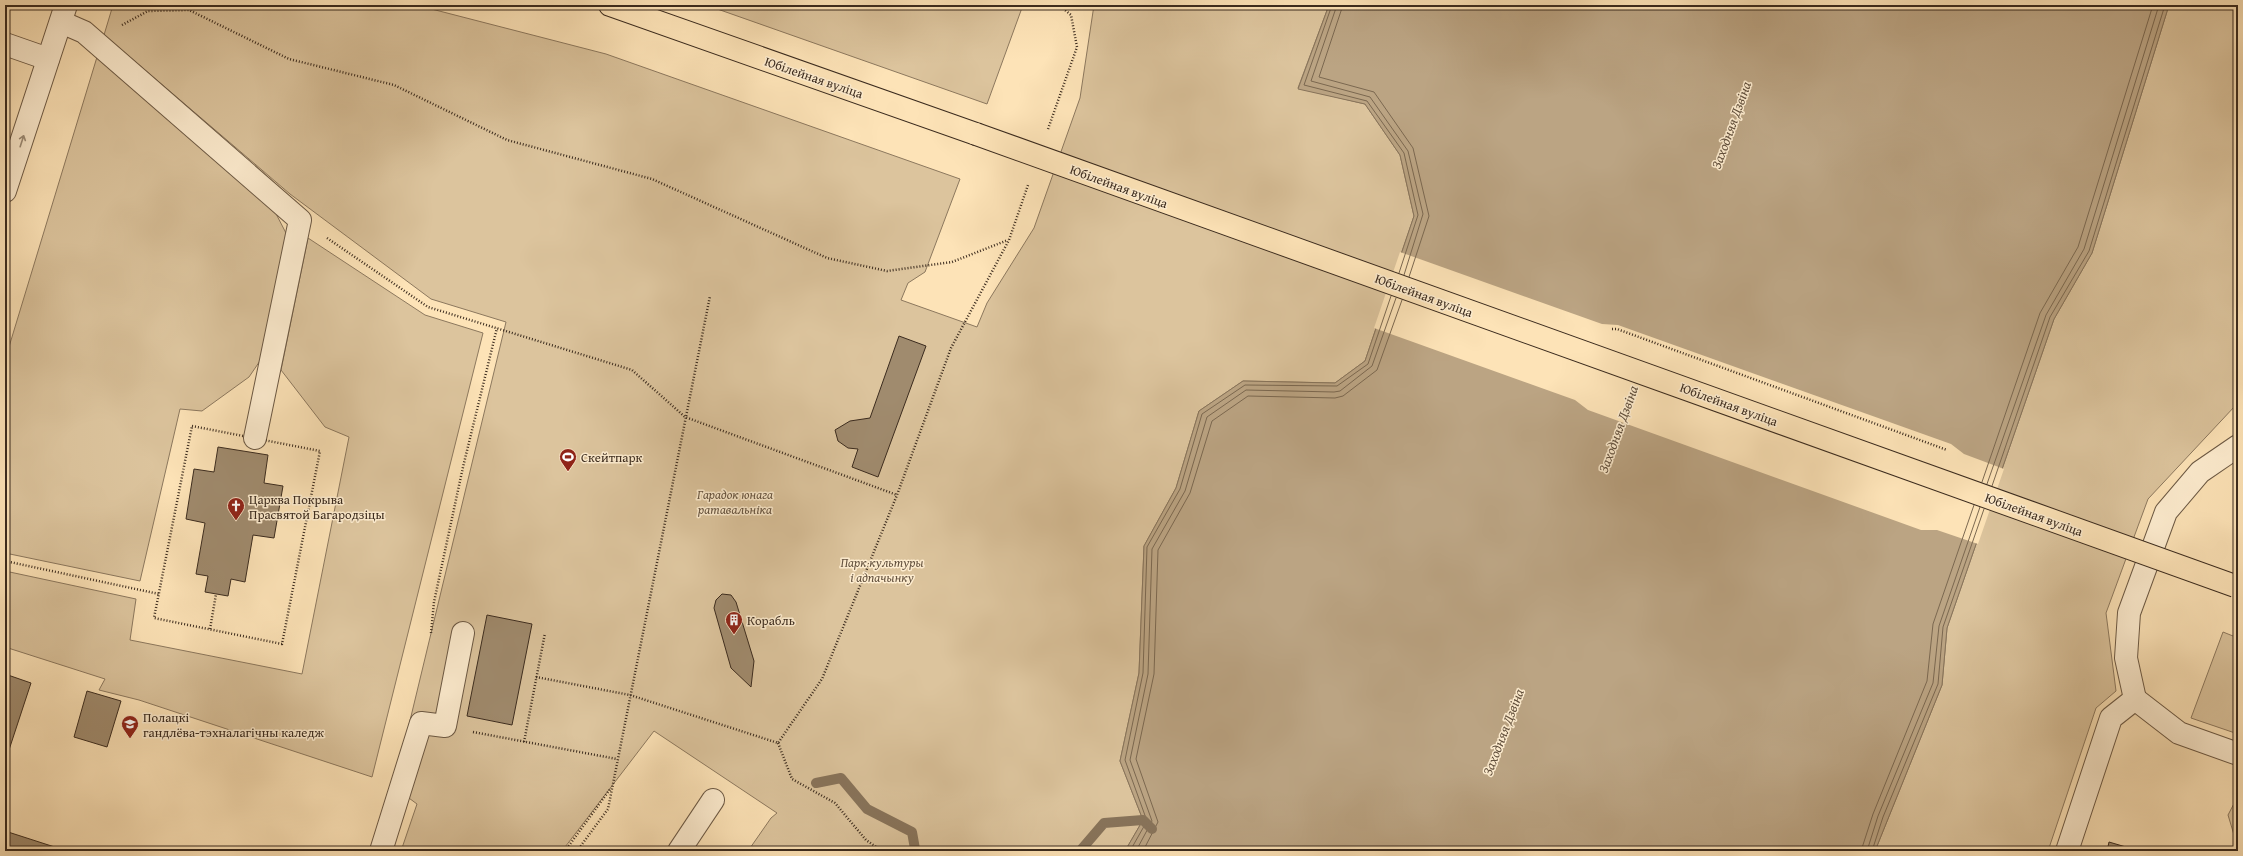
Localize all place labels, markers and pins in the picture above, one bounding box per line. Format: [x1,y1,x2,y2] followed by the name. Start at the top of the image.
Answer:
[558,447,578,472] sports icon: Скейтпарк
[581,448,643,467] place label: Скейтпарк
[249,490,385,524] place label: Царква Покрыва Прасвятой Багародзіцы
[226,496,246,521] church icon: Царква Покрыва Прасвятой Багародзіцы
[724,610,744,635] building icon: Корабль
[747,611,795,630] place label: Корабль
[143,708,325,742] place label: Полацкі гандлёва-тэхналагічны каледж
[120,714,140,739] school or university icon: Полацкі гандлёва-тэхналагічны каледж

